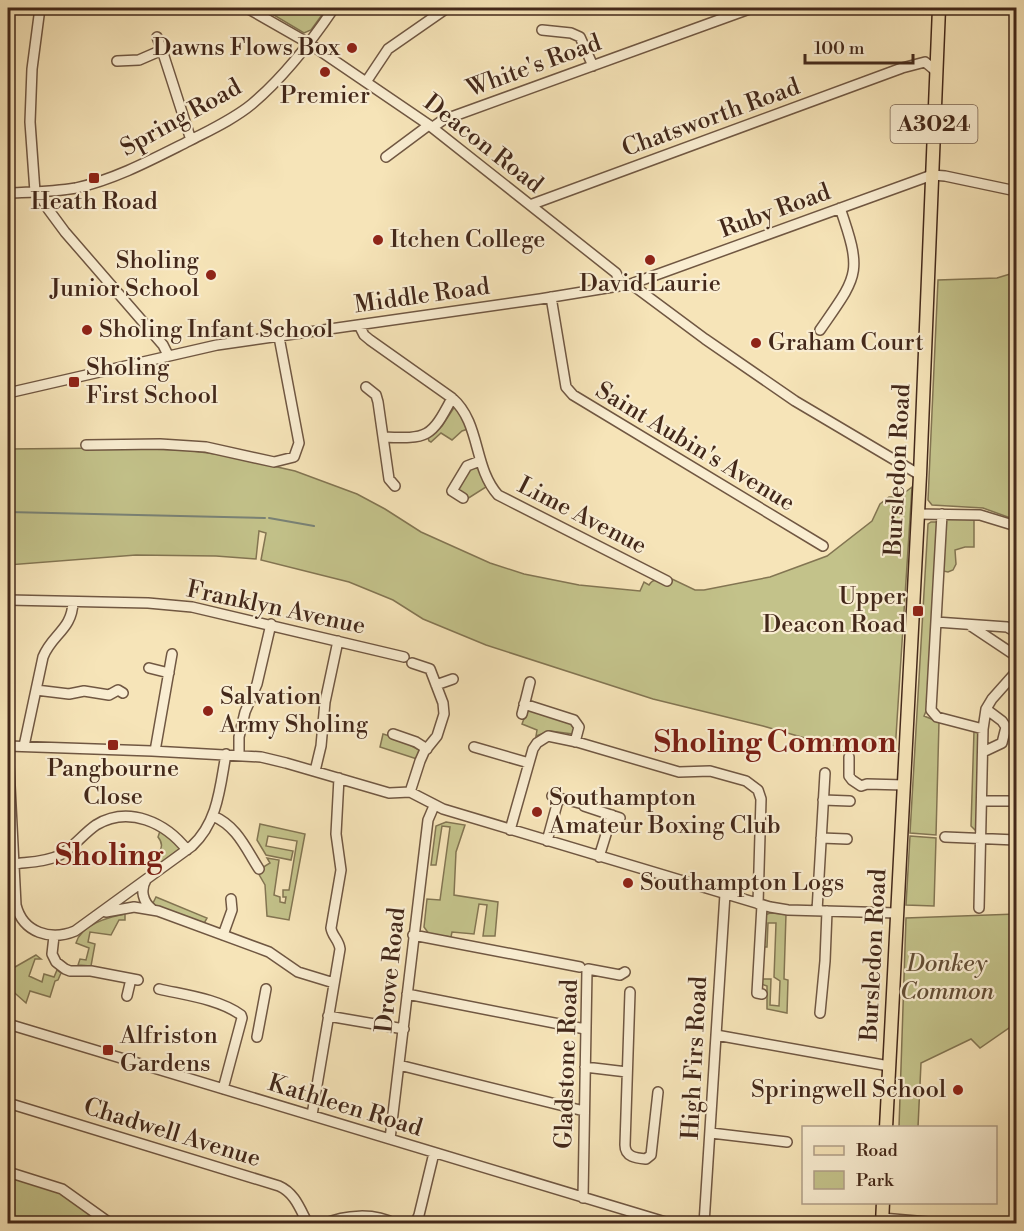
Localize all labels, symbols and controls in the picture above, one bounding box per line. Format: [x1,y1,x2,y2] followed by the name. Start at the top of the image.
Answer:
[805,27,913,65] scale bar
[462,28,606,104] street label: White's Road
[153,33,341,63] place label: Dawns Flows Box
[814,37,865,60] text: 100 m
[345,41,359,55] marker: Dawns Flows Box
[318,65,332,79] marker: Premier
[115,72,247,164] street label: Spring Road
[618,72,804,164] street label: Chatsworth Road
[280,81,370,111] place label: Premier
[417,88,549,200] street label: Deacon Road
[890,105,978,143] road number: A3024
[87,171,101,185] marker: Heath Road
[715,177,835,245] street label: Ruby Road
[30,187,158,217] place label: Heath Road
[390,225,545,255] place label: Itchen College
[371,233,385,247] marker: Itchen College
[49,246,200,304] place label: Sholing Junior School
[643,253,657,267] marker: David Laurie
[204,268,218,282] marker: Sholing Junior School
[579,269,721,299] place label: David Laurie
[352,272,492,320] street label: Middle Road
[99,315,333,345] place label: Sholing Infant School
[80,323,94,337] marker: Sholing Infant School
[768,328,924,358] place label: Graham Court
[749,336,763,350] marker: Graham Court
[86,353,218,411] place label: Sholing First School
[67,375,81,389] marker: Sholing First School
[590,376,800,518] street label: Saint Aubin's Avenue
[878,383,918,558] street label: Bursledon Road
[512,471,652,561] street label: Lime Avenue
[184,574,368,642] street label: Franklyn Avenue
[763,582,906,640] place label: Upper Deacon Road
[911,604,925,618] marker: Upper Deacon Road
[219,682,369,740] place label: Salvation Army Sholing
[201,704,215,718] marker: Salvation Army Sholing
[654,724,897,762] district label: Sholing Common
[106,738,120,752] marker: Pangbourne Close
[47,754,179,812] place label: Pangbourne Close
[548,783,781,841] place label: Southampton Amateur Boxing Club
[530,805,544,819] marker: Southampton Amateur Boxing Club
[55,837,164,875] district label: Sholing
[640,868,844,898] place label: Southampton Logs
[854,868,894,1043] street label: Bursledon Road
[621,876,635,890] marker: Southampton Logs
[369,905,413,1034] street label: Drove Road
[900,949,995,1007] park label: Donkey Common
[676,975,714,1141] street label: High Firs Road
[549,978,585,1149] street label: Gladstone Road
[119,1021,218,1079] place label: Alfriston Gardens
[101,1043,115,1057] marker: Alfriston Gardens
[264,1068,426,1144] street label: Kathleen Road
[751,1075,946,1105] place label: Springwell School
[951,1083,965,1097] marker: Springwell School
[80,1092,264,1174] street label: Chadwell Avenue
[802,1126,997,1204] legend
[856,1139,899,1162] text: Road
[856,1169,895,1192] text: Park

